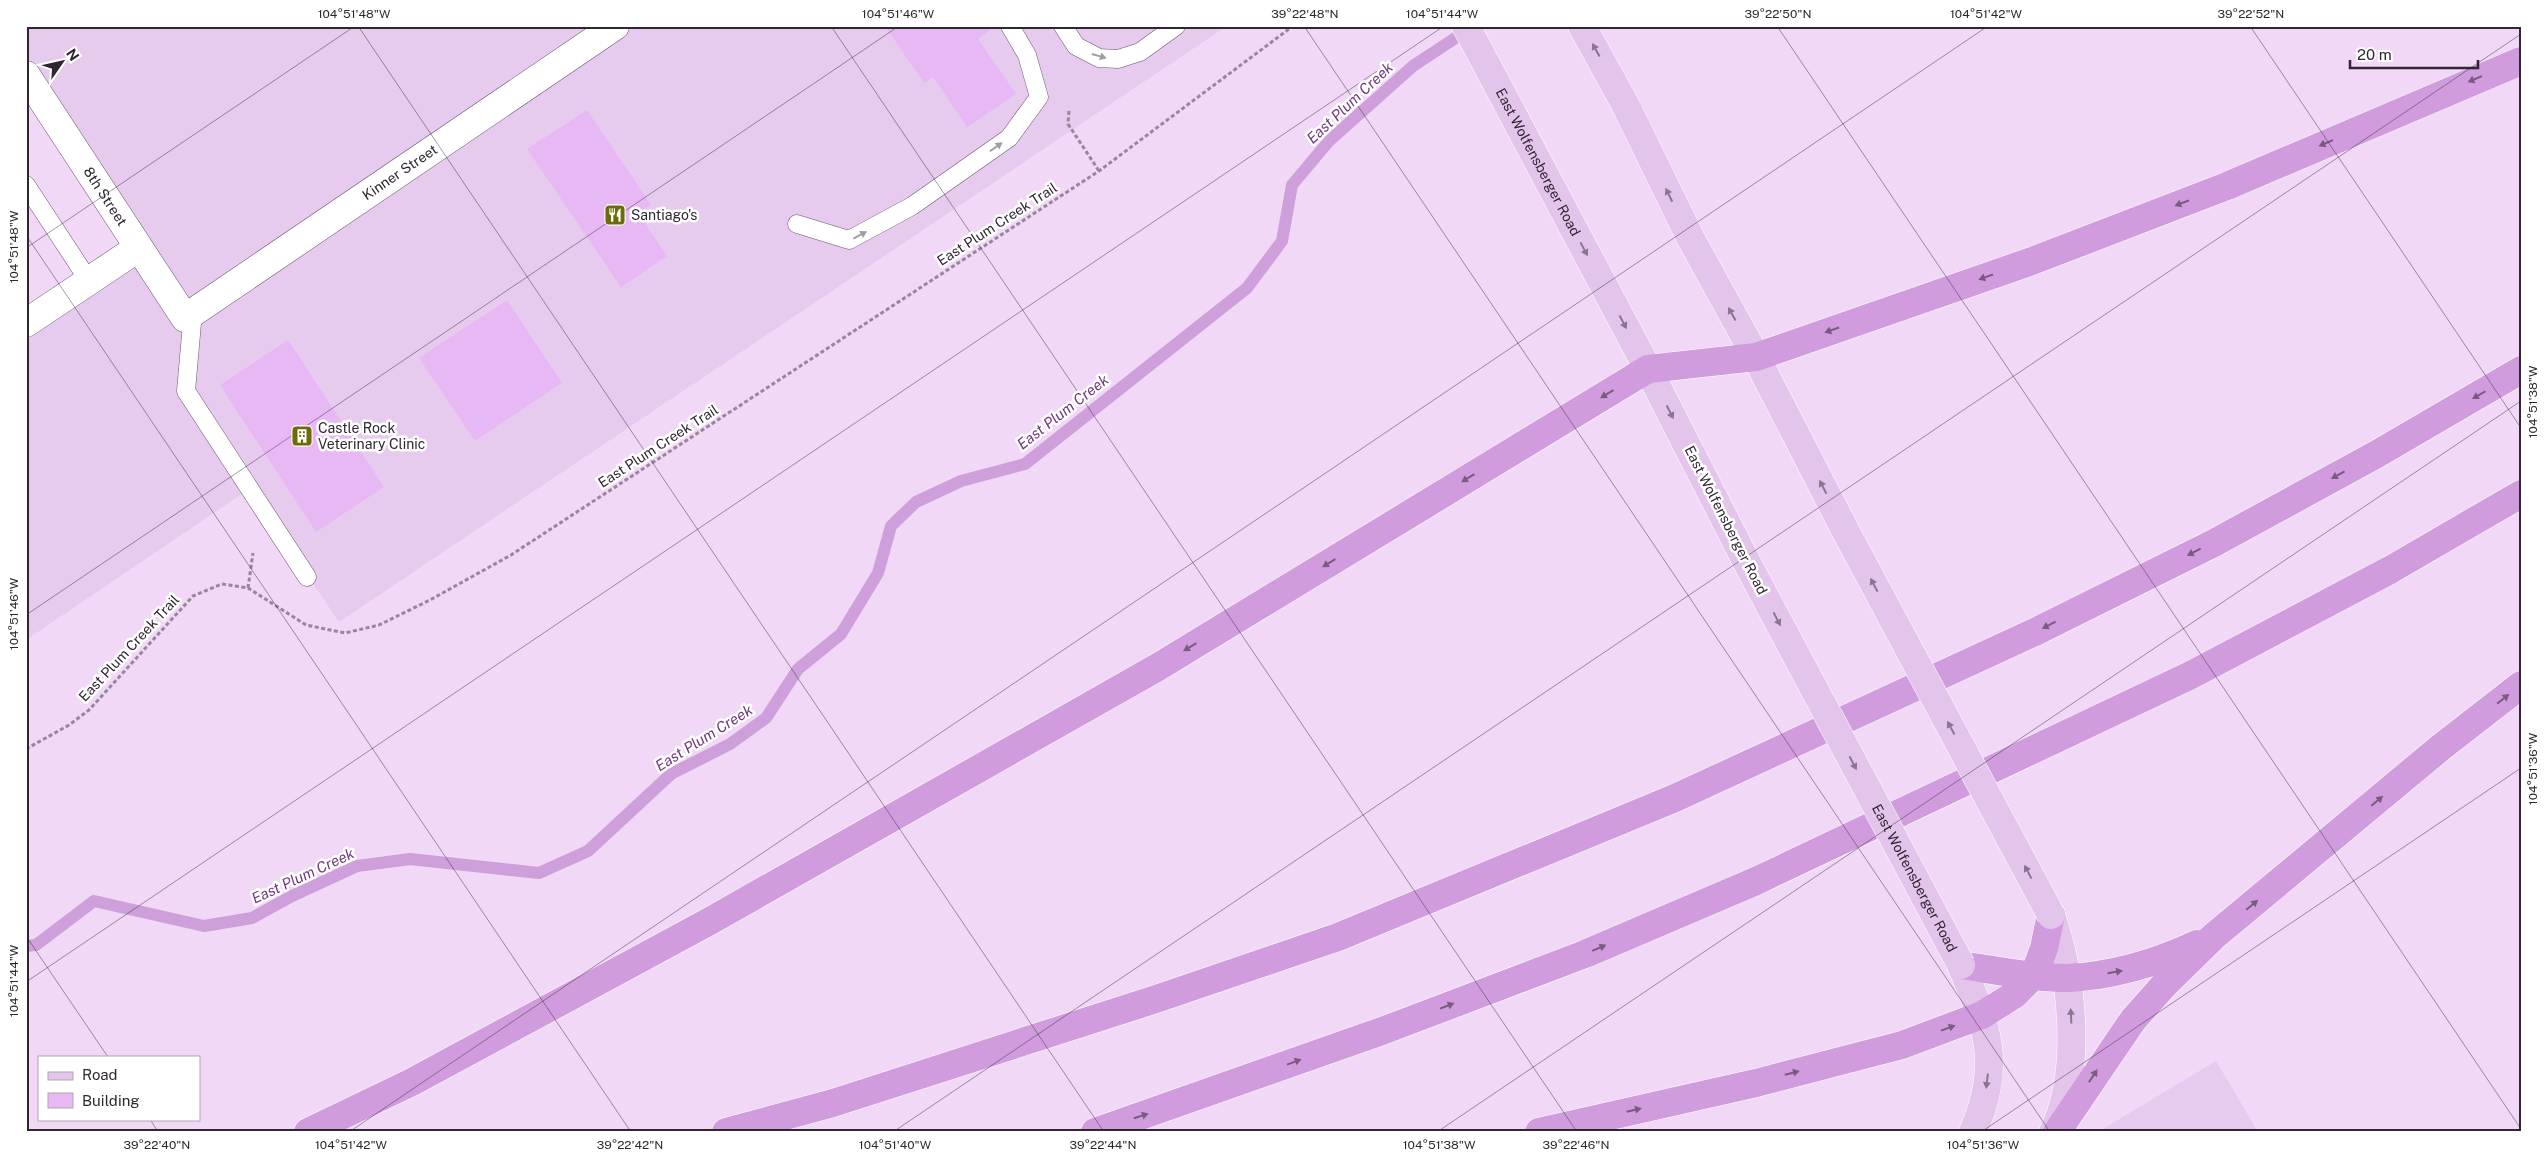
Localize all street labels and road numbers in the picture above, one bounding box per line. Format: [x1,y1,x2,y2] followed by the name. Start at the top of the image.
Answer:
[1492,85,1584,239] street label: East Wolfensberger Road
[359,141,440,203] street label: Kinner Street
[80,164,130,229] street label: 8th Street
[934,179,1060,269] street label: East Plum Creek Trail
[595,401,721,491] street label: East Plum Creek Trail
[1681,443,1771,597] street label: East Wolfensberger Road
[76,592,182,704] street label: East Plum Creek Trail
[1869,801,1960,954] street label: East Wolfensberger Road

